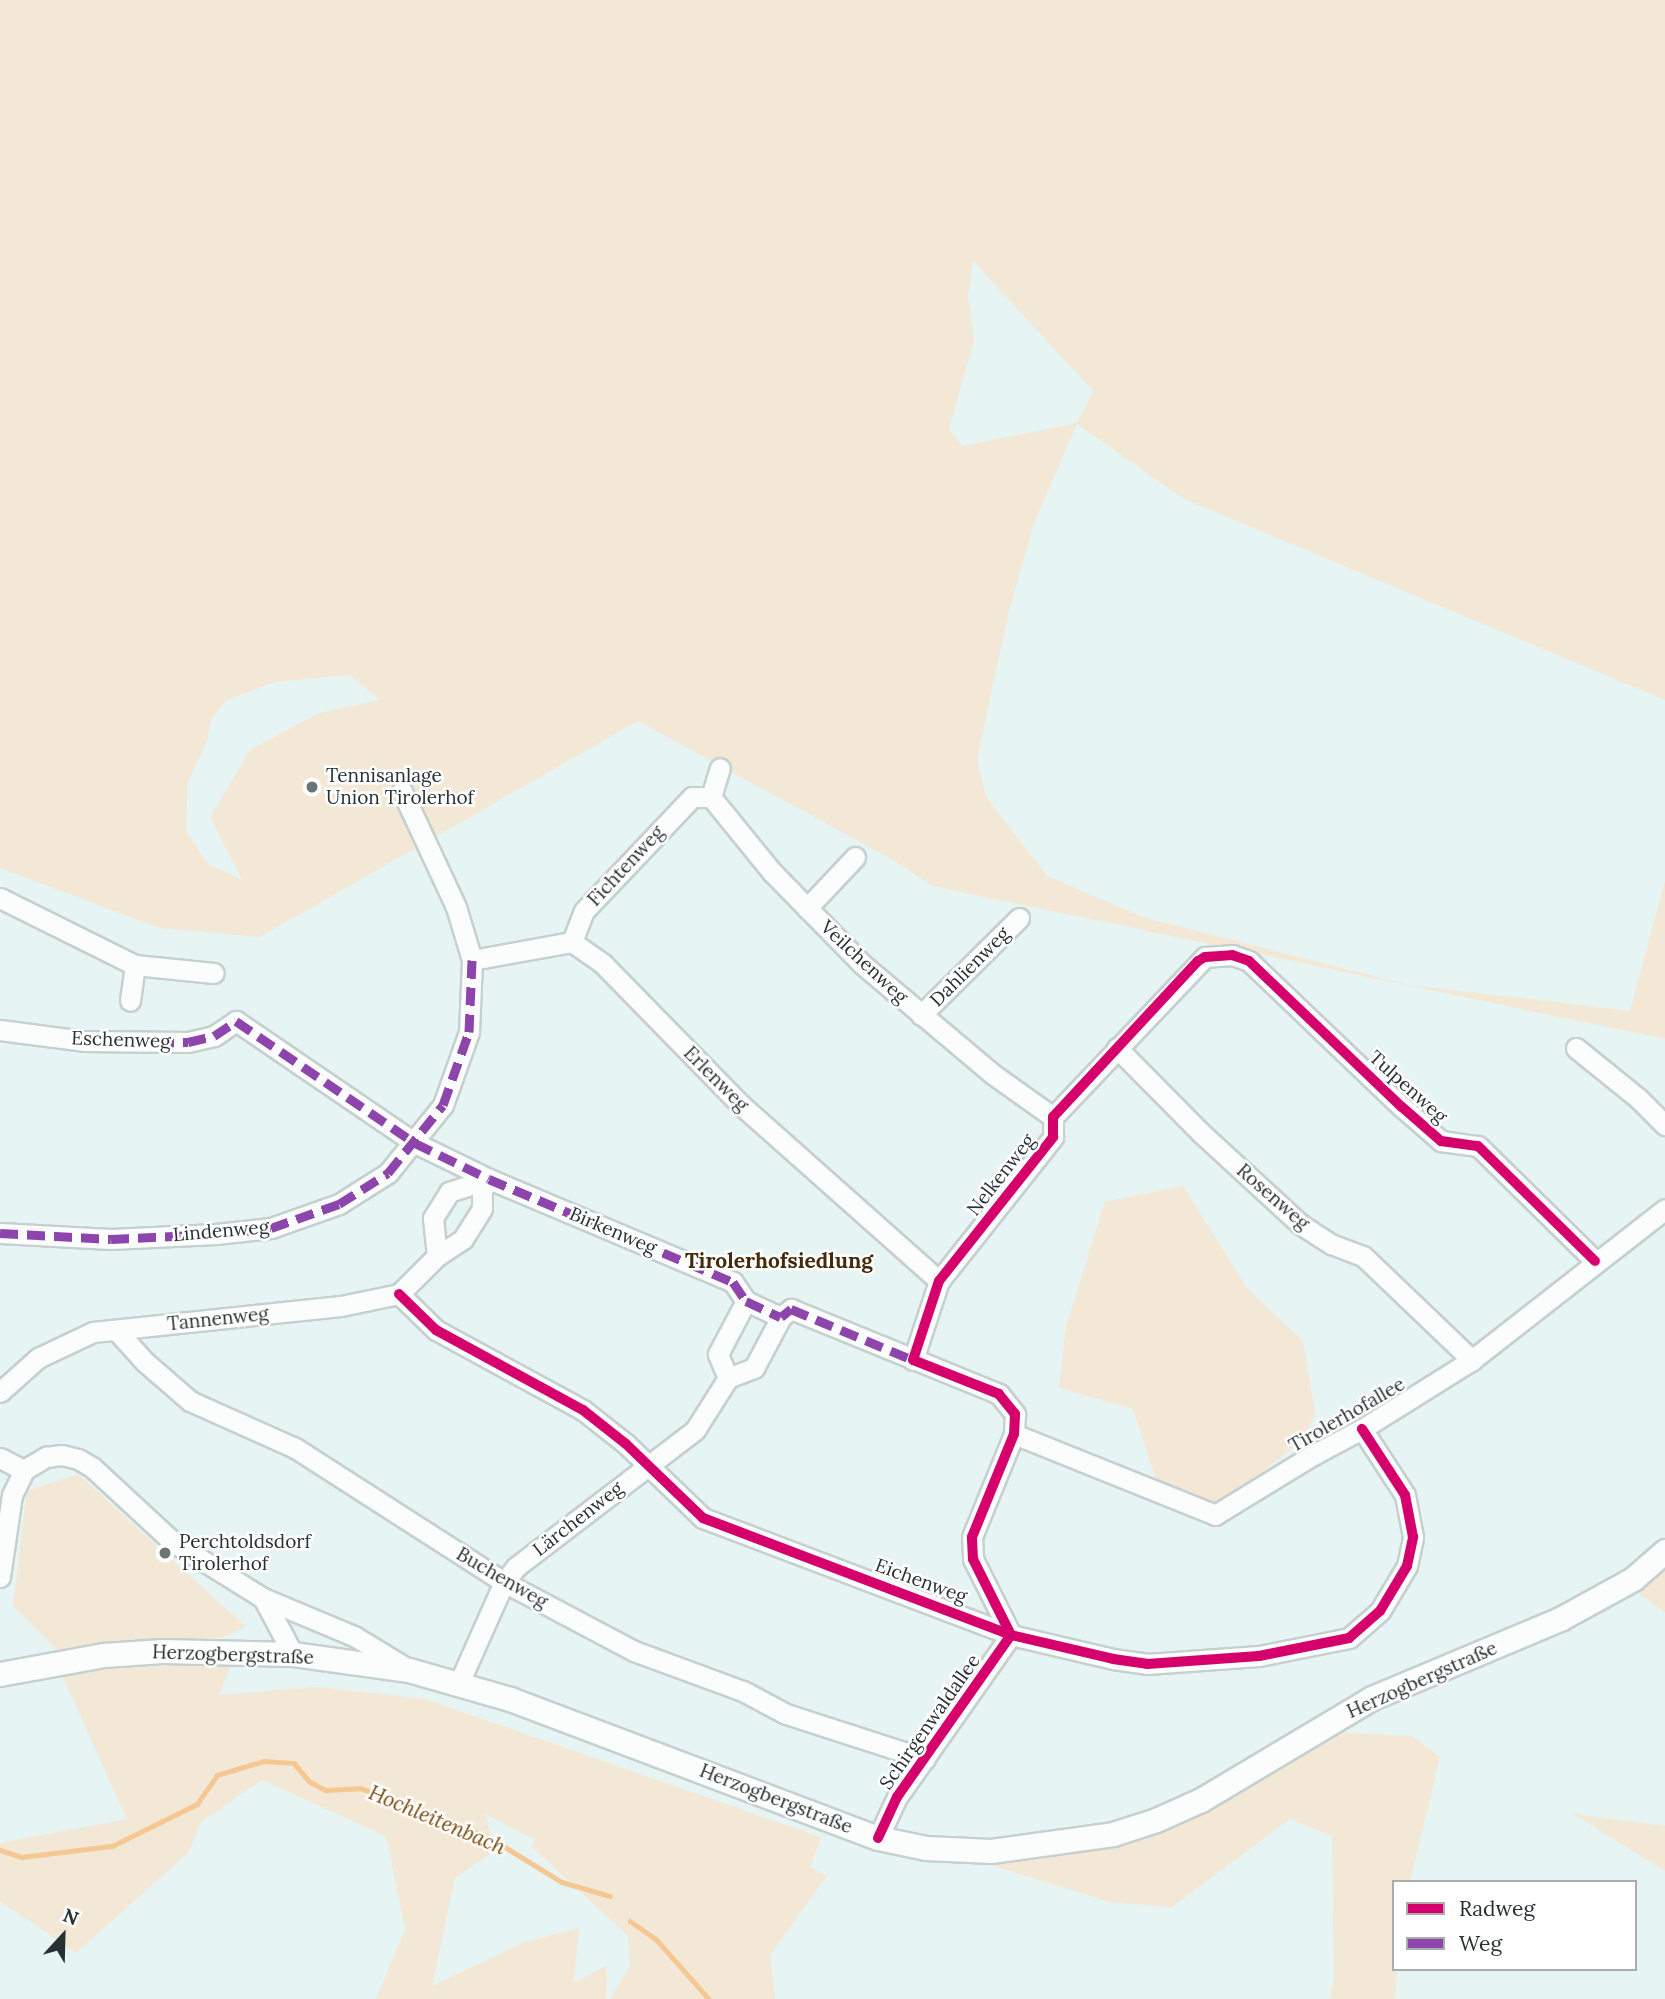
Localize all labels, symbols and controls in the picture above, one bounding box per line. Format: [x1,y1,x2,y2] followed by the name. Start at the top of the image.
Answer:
[326,765,474,809] place label: Tennisanlage Union Tirolerhof
[304,779,320,795] marker: Tennisanlage Union Tirolerhof
[583,821,669,911] street label: Fichtenweg
[816,916,912,1008] street label: Veilchenweg
[926,923,1014,1011] street label: Dahlienweg
[71,1027,171,1053] street label: Eschenweg
[679,1042,753,1116] street label: Erlenweg
[1364,1046,1452,1128] street label: Tulpenweg
[962,1130,1040,1220] street label: Nelkenweg
[1232,1159,1314,1235] street label: Rosenweg
[566,1202,660,1260] street label: Birkenweg
[172,1215,270,1247] street label: Lindenweg
[685,1248,873,1274] district label: Tirolerhofsiedlung
[166,1302,270,1336] street label: Tannenweg
[1285,1373,1409,1457] street label: Tirolerhofallee
[528,1477,628,1561] street label: Lärchenweg
[179,1531,311,1575] place label: Perchtoldsdorf Tirolerhof
[452,1543,552,1613] street label: Buchenweg
[157,1545,173,1561] marker: Perchtoldsdorf Tirolerhof
[872,1554,970,1608] street label: Eichenweg
[1343,1637,1501,1723] street label: Herzogbergstraße
[152,1641,314,1669] street label: Herzogbergstraße
[875,1650,985,1794] street label: Schirgenwaldallee
[696,1759,856,1839] street label: Herzogbergstraße
[365,1780,509,1860] water label: Hochleitenbach
[1392,1880,1637,1971] legend
[1459,1895,1535,1922] text: Radweg
[28,1901,98,1971] north arrow
[60,1903,82,1930] text: N
[1459,1930,1502,1957] text: Weg

